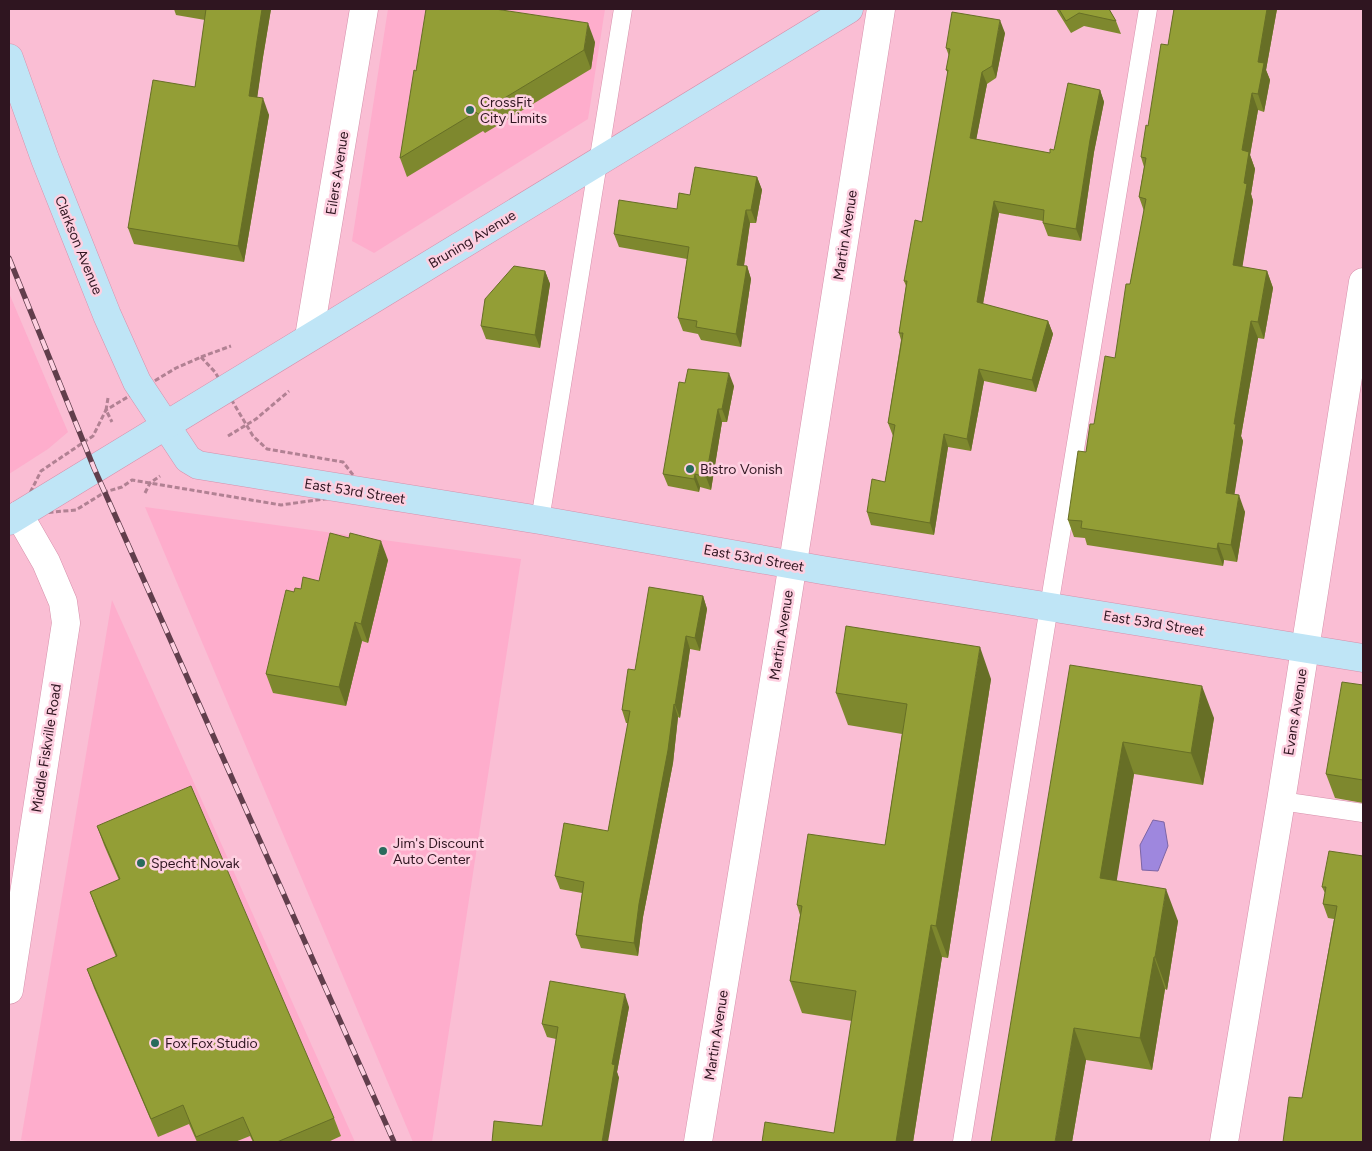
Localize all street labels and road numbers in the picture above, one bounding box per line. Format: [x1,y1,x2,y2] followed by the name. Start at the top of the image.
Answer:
[323,130,353,216] street label: Eilers Avenue
[830,189,861,281] street label: Martin Avenue
[51,193,106,297] street label: Clarkson Avenue
[425,206,519,272] street label: Bruning Avenue
[303,475,407,508] street label: East 53rd Street
[702,541,806,576] street label: East 53rd Street
[766,589,797,681] street label: Martin Avenue
[1102,607,1206,640] street label: East 53rd Street
[1280,667,1311,757] street label: Evans Avenue
[28,683,65,814] street label: Middle Fiskville Road
[701,989,732,1081] street label: Martin Avenue

